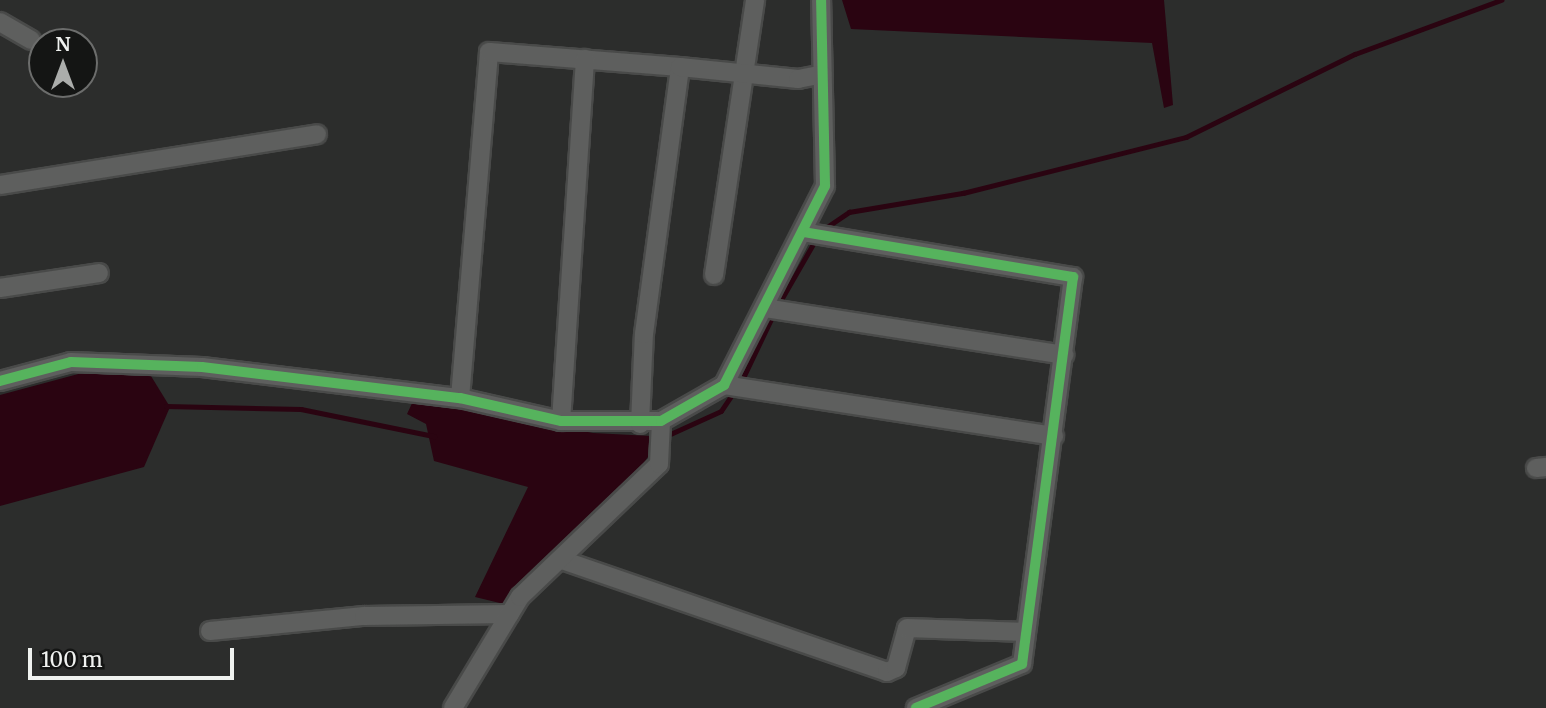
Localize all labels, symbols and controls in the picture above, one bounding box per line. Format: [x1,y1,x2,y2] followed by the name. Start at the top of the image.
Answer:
[28,28,98,98] north arrow
[55,32,71,56] text: N
[32,634,238,678] scale bar
[41,646,103,673] text: 100 m

